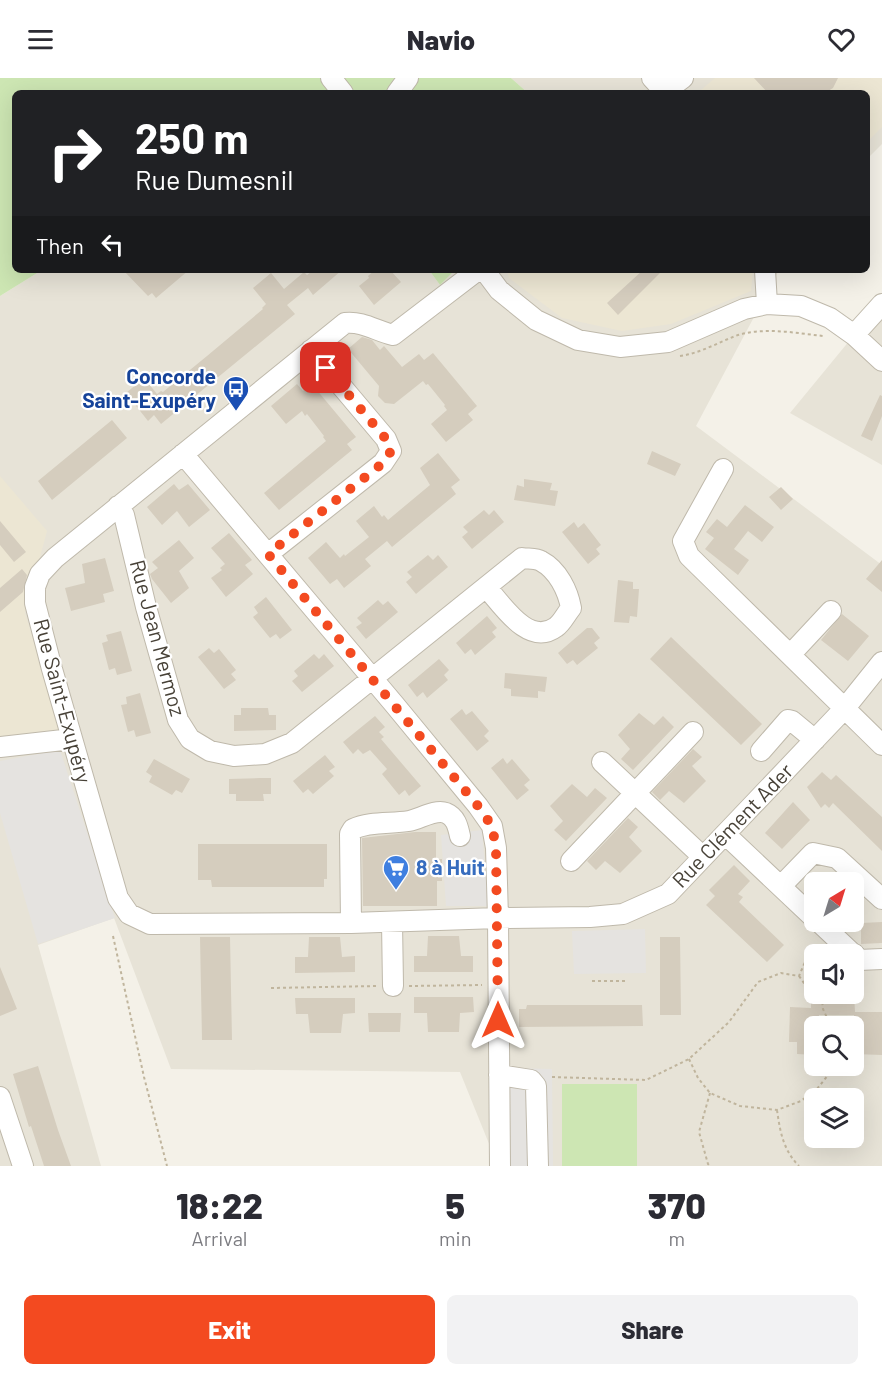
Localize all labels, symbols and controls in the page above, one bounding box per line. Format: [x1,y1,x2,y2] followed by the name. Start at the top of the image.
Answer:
[24,23,57,56] icon: menu
[407,23,475,55] text: Navio
[825,23,858,56] icon: heart
[135,112,249,162] text: 250 m
[36,114,114,192] icon: right
[135,163,294,195] text: Rue Dumesnil
[96,228,129,261] icon: left
[36,232,84,258] text: Then
[300,342,351,393] pin
[309,351,342,384] icon: arrive
[82,363,216,412] place label: Concorde Saint-Exupéry
[221,374,251,412] bus stop icon: Concorde Saint-Exupéry
[126,557,191,719] street label: Rue Jean Mermoz
[29,616,98,786] street label: Rue Saint-Exupéry
[666,758,798,892] street label: Rue Clément Ader
[381,853,411,891] supermarket icon: 8 à Huit
[416,854,485,879] place label: 8 à Huit
[804,872,864,932] north arrow
[804,872,864,1148] map controls
[804,944,864,1004] button: sound
[466,988,530,1052] position arrow
[804,1016,864,1076] button: search
[804,1088,864,1148] button: layers
[176,1183,263,1226] text: 18:22
[445,1183,465,1226] text: 5
[647,1183,706,1226] text: 370
[192,1226,247,1250] text: Arrival
[439,1226,471,1250] text: min
[668,1226,685,1250] text: m
[24,1295,435,1364] button: Exit
[447,1295,858,1364] button: Share

